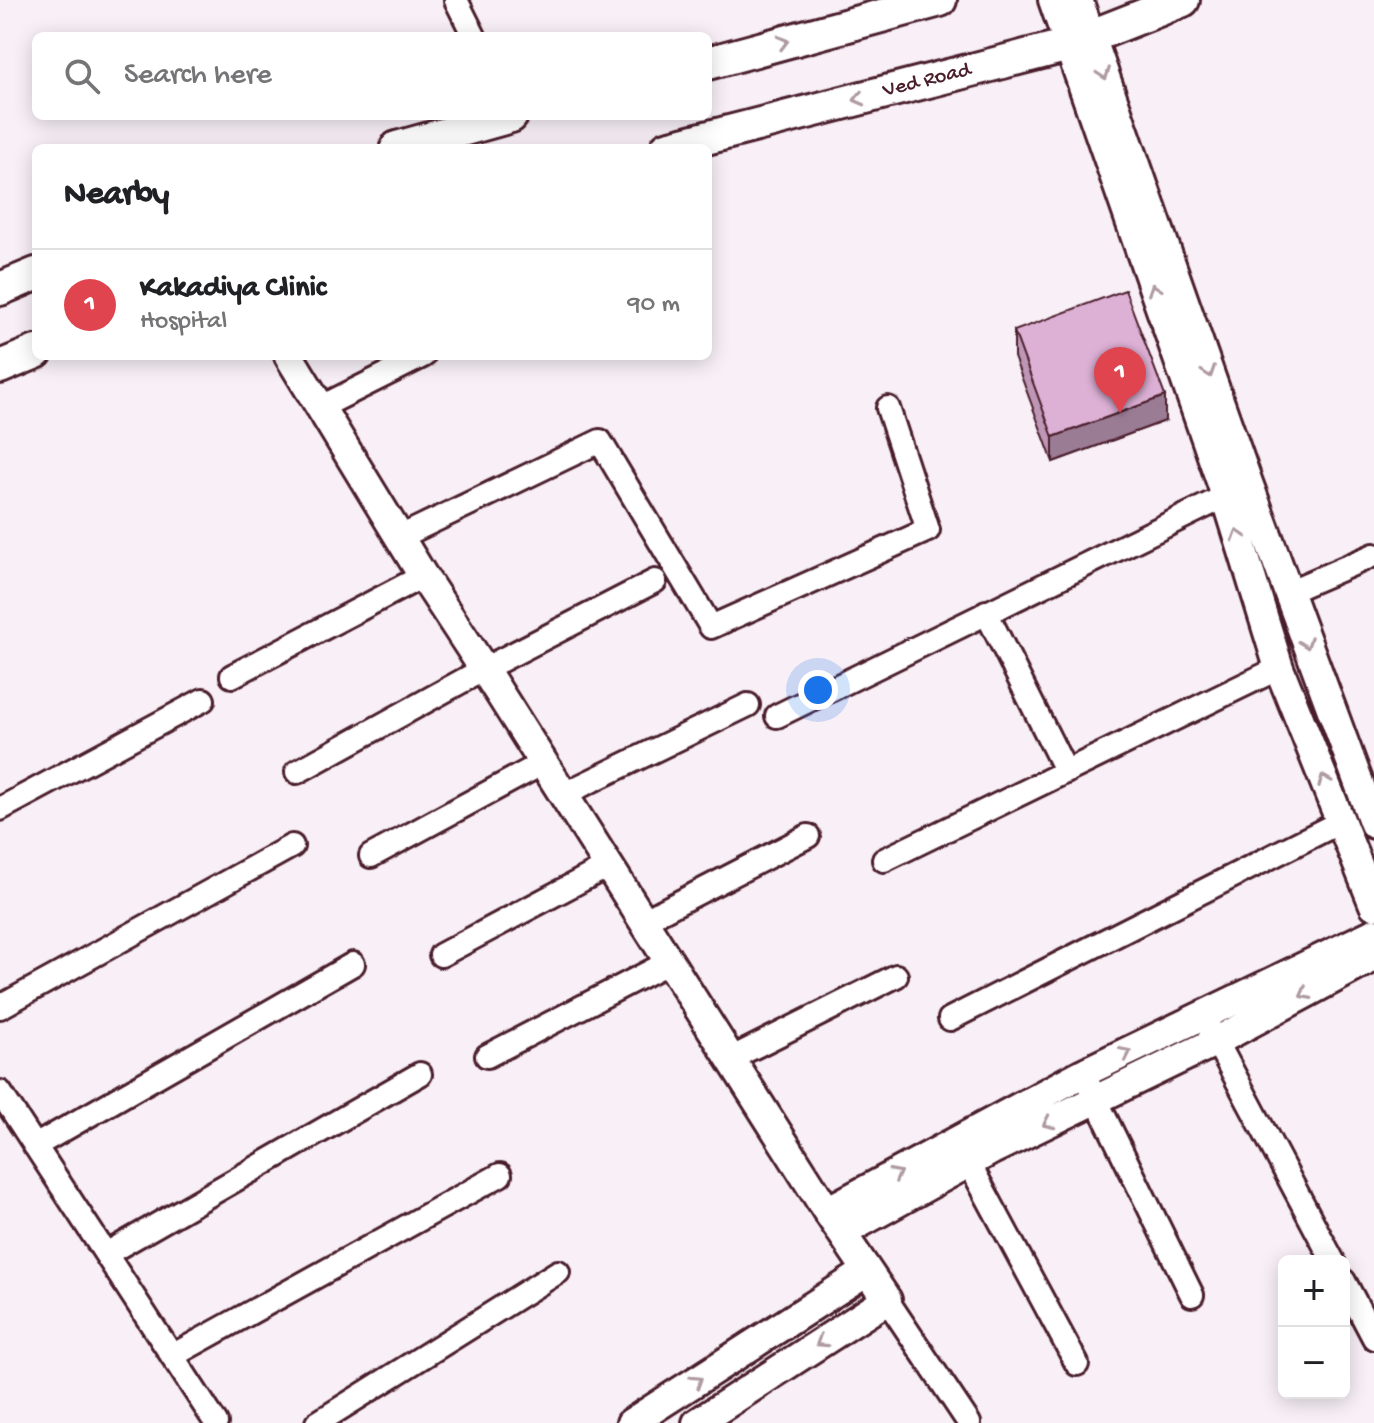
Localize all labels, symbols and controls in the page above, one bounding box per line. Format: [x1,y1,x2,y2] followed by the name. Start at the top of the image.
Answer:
[32,32,712,120] search box
[776,35,790,52] one-way arrow
[60,54,104,98] icon: search
[879,57,976,105] street label: Ved Road
[124,59,272,94] text: Search here
[1094,66,1111,80] one-way arrow
[853,89,867,106] one-way arrow
[64,176,169,216] text: Nearby
[140,272,326,307] text: Kakadiya Clinic
[1147,283,1164,297] one-way arrow
[85,290,95,321] text: 1
[628,290,680,321] text: 90 m
[140,307,227,338] text: Hospital
[1094,347,1146,413] pin: 1
[1199,364,1215,378] one-way arrow
[1231,529,1247,542] one-way arrow
[1297,635,1313,649] one-way arrow
[798,670,838,710] your location
[1317,774,1333,788] one-way arrow
[1299,984,1314,999] one-way arrow
[1118,1047,1132,1063] one-way arrow
[1042,1113,1057,1129] one-way arrow
[887,1168,902,1184] one-way arrow
[1278,1255,1350,1399] map controls
[1278,1255,1350,1327] button: +
[1278,1327,1350,1399] button: −
[815,1333,830,1348] one-way arrow
[688,1375,702,1390] one-way arrow

